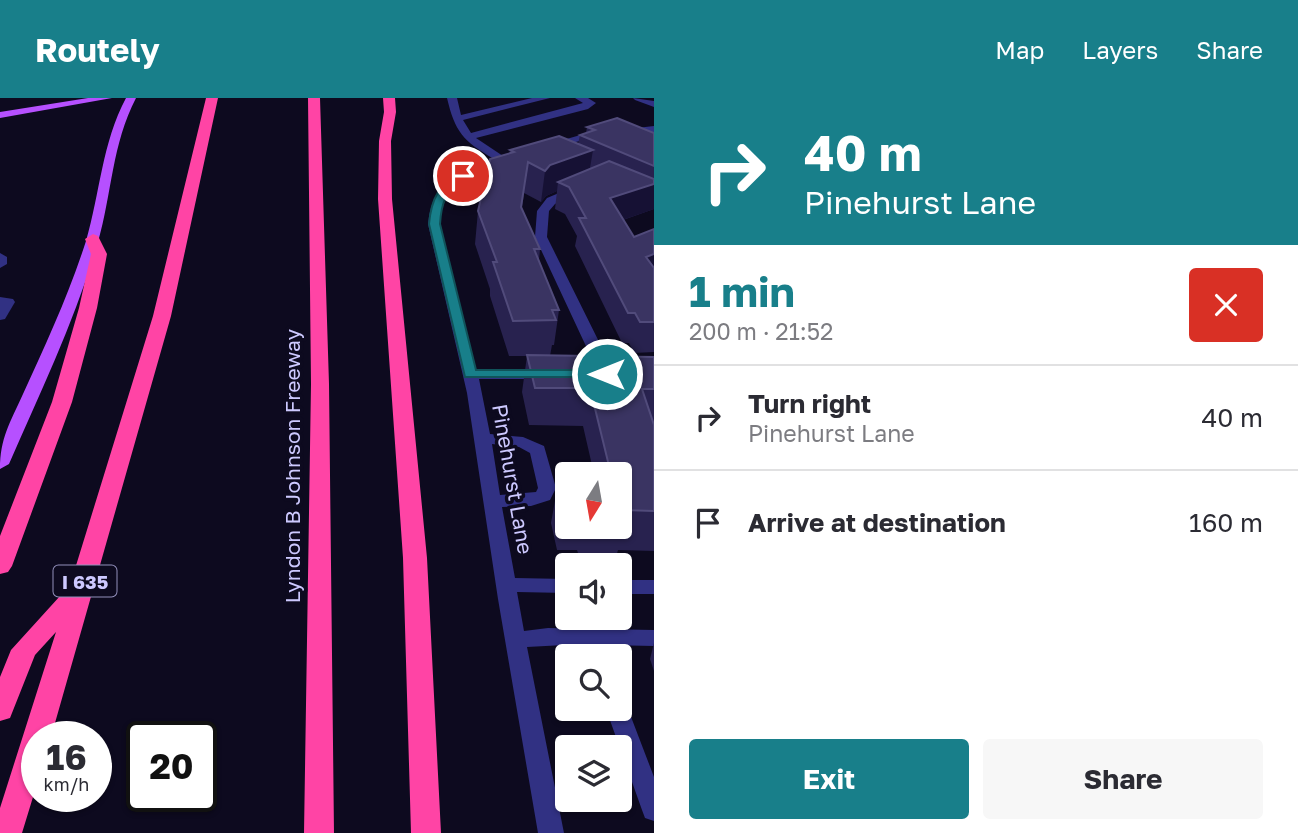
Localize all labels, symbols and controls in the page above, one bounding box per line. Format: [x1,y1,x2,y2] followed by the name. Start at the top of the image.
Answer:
[35,30,160,69] text: Routely
[995,35,1044,64] text: Map
[1082,35,1158,64] text: Layers
[1196,35,1263,64] text: Share
[804,123,922,182] text: 40 m
[689,126,780,217] icon: right
[433,146,493,206] pin
[444,157,482,195] icon: arrive
[804,183,1036,221] text: Pinehurst Lane
[689,266,795,316] text: 1 min
[1189,268,1263,342] button: close
[689,317,833,345] text: 200 m · 21:52
[279,329,305,603] street label: Lyndon B Johnson Freeway
[570,337,644,411] position arrow
[748,388,871,419] text: Turn right
[689,399,727,437] icon: right
[487,402,539,556] street label: Pinehurst Lane
[1202,402,1263,433] text: 40 m
[748,419,915,447] text: Pinehurst Lane
[555,462,632,539] north arrow
[555,462,632,812] map controls
[689,504,727,542] icon: arrive
[748,507,1006,538] text: Arrive at destination
[1189,507,1263,538] text: 160 m
[555,553,632,630] button: sound
[54,566,116,596] road number: I 635
[555,644,632,721] button: search
[126,721,217,812] speed limit sign: 20
[555,735,632,812] button: layers
[46,736,87,778] text: 16
[689,739,969,819] button: Exit
[983,739,1263,819] button: Share
[44,773,89,795] text: km/h

